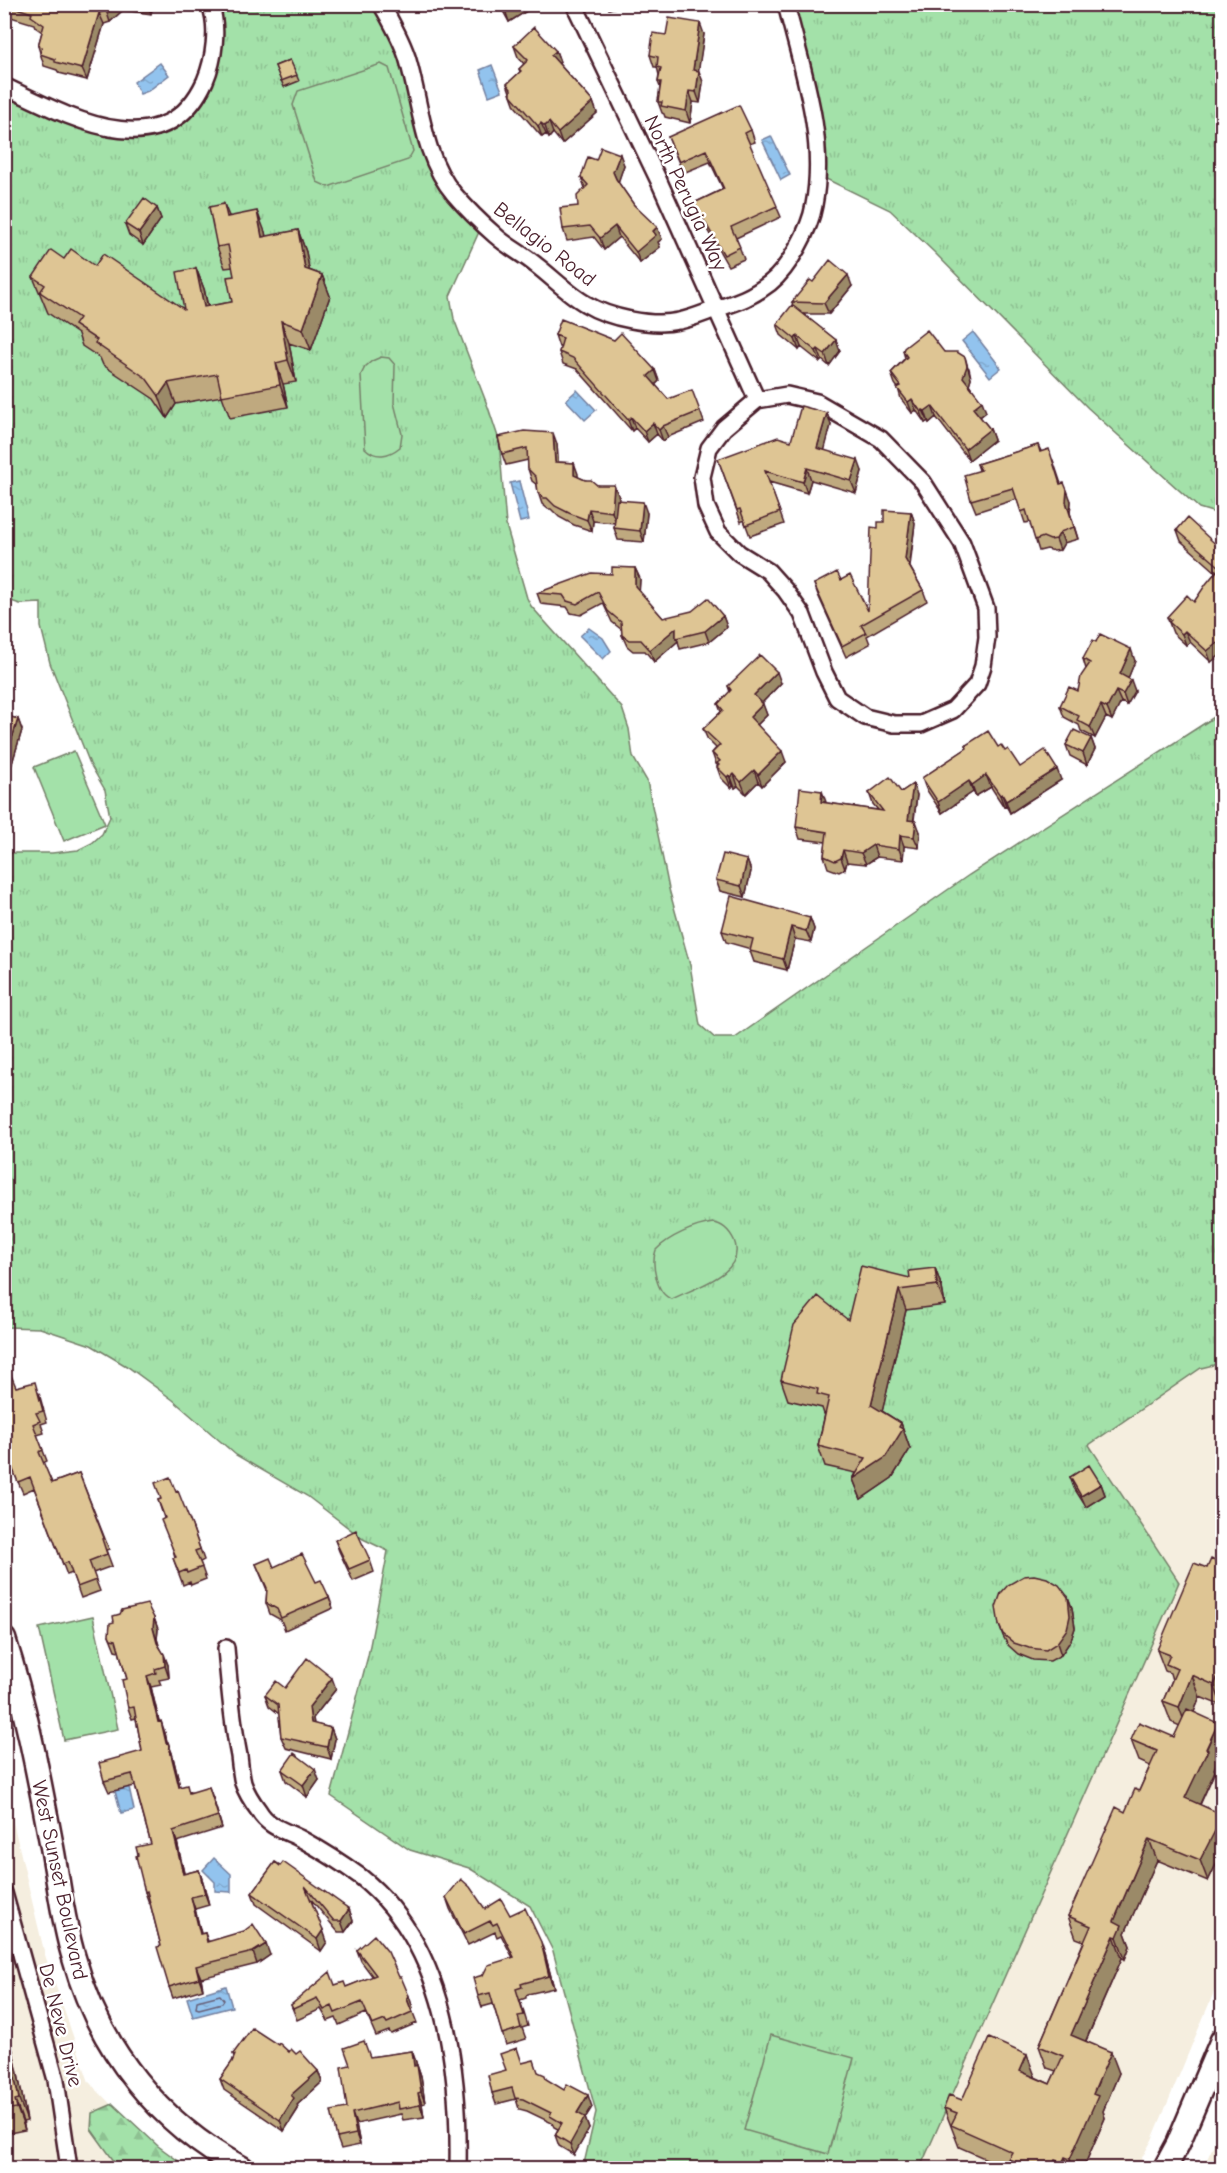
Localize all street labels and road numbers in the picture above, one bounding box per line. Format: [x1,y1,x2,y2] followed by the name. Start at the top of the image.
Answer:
[639,111,733,275] street label: North Perugia Way
[489,197,601,291] street label: Bellagio Road
[27,1778,93,1982] street label: West Sunset Boulevard
[34,1961,88,2089] street label: De Neve Drive

